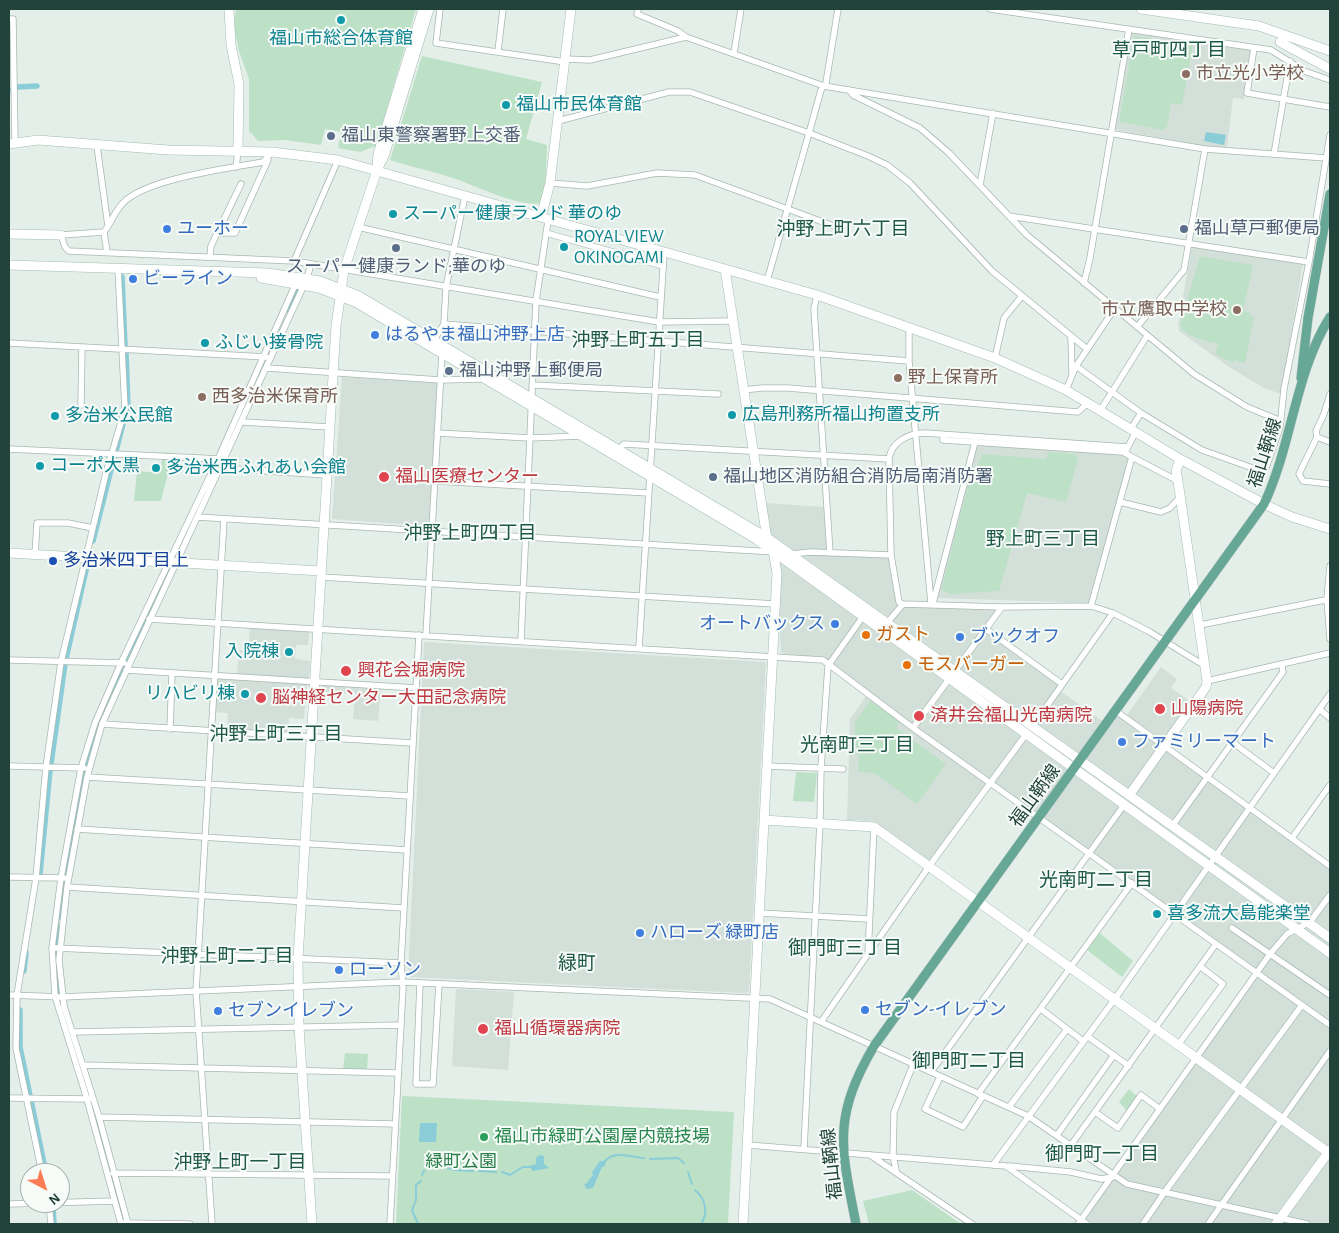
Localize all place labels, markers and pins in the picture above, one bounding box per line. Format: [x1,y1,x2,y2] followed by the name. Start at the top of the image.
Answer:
[335,14,347,26] marker: 福山市総合体育館
[269,28,413,50] place label: 福山市総合体育館
[1196,63,1304,85] place label: 市立光小学校
[1180,68,1192,80] marker: 市立光小学校
[516,94,642,116] place label: 福山市民体育館
[500,99,512,111] marker: 福山市民体育館
[341,125,521,147] place label: 福山東警察署野上交番
[325,130,337,142] marker: 福山東警察署野上交番
[403,203,622,225] place label: スーパー健康ランド 華のゆ
[387,208,399,220] marker: スーパー健康ランド 華のゆ
[177,218,249,240] place label: ユーホー
[1194,218,1320,240] place label: 福山草戸郵便局
[161,223,173,235] marker: ユーホー
[1178,223,1190,235] marker: 福山草戸郵便局
[574,226,664,268] place label: ROYAL VIEW OKINOGAMI
[558,241,570,253] marker: ROYAL VIEW OKINOGAMI
[390,242,402,254] marker: スーパー健康ランド;華のゆ
[286,256,506,278] place label: スーパー健康ランド;華のゆ
[143,268,233,290] place label: ビーライン
[127,273,139,285] marker: ビーライン
[1101,299,1227,321] place label: 市立鷹取中学校
[1231,304,1243,316] marker: 市立鷹取中学校
[385,324,565,346] place label: はるやま福山沖野上店
[369,329,381,341] marker: はるやま福山沖野上店
[215,332,323,354] place label: ふじい接骨院
[199,337,211,349] marker: ふじい接骨院
[459,360,603,382] place label: 福山沖野上郵便局
[443,365,455,377] marker: 福山沖野上郵便局
[908,367,998,389] place label: 野上保育所
[892,372,904,384] marker: 野上保育所
[212,386,338,408] place label: 西多治米保育所
[196,391,208,403] marker: 西多治米保育所
[742,404,940,426] place label: 広島刑務所福山拘置支所
[65,405,173,427] place label: 多治米公民館
[726,409,738,421] marker: 広島刑務所福山拘置支所
[49,410,61,422] marker: 多治米公民館
[50,455,140,477] place label: コーポ大黒
[166,457,346,479] place label: 多治米西ふれあい会館
[34,460,46,472] marker: コーポ大黒
[150,462,162,474] marker: 多治米西ふれあい会館
[395,466,539,488] place label: 福山医療センター
[723,466,993,488] place label: 福山地区消防組合消防局南消防署
[377,470,391,484] marker: 福山医療センター
[707,471,719,483] marker: 福山地区消防組合消防局南消防署
[63,550,189,572] place label: 多治米四丁目上
[47,555,59,567] marker: 多治米四丁目上
[699,613,825,635] place label: オートバックス
[829,618,841,630] marker: オートバックス
[876,624,930,646] place label: ガスト
[970,626,1060,648] place label: ブックオフ
[860,629,872,641] marker: ガスト
[954,631,966,643] marker: ブックオフ
[225,641,279,663] place label: 入院棟
[283,646,295,658] marker: 入院棟
[917,654,1025,676] place label: モスバーガー
[901,659,913,671] marker: モスバーガー
[357,660,465,682] place label: 興花会堀病院
[339,664,353,678] marker: 興花会堀病院
[145,683,235,705] place label: リハビリ棟
[272,687,506,709] place label: 脳神経センター大田記念病院
[239,688,251,700] marker: リハビリ棟
[254,691,268,705] marker: 脳神経センター大田記念病院
[1171,698,1243,720] place label: 山陽病院
[1153,702,1167,716] marker: 山陽病院
[930,705,1092,727] place label: 済井会福山光南病院
[912,709,926,723] marker: 済井会福山光南病院
[1132,731,1276,753] place label: ファミリーマート
[1116,736,1128,748] marker: ファミリーマート
[1167,903,1311,925] place label: 喜多流大島能楽堂
[1151,908,1163,920] marker: 喜多流大島能楽堂
[650,922,779,944] place label: ハローズ 緑町店
[634,927,646,939] marker: ハローズ 緑町店
[349,959,421,981] place label: ローソン
[333,964,345,976] marker: ローソン
[875,999,1007,1021] place label: セブン-イレブン
[228,1000,354,1022] place label: セブンイレブン
[859,1004,871,1016] marker: セブン-イレブン
[212,1005,224,1017] marker: セブンイレブン
[494,1018,620,1040] place label: 福山循環器病院
[476,1022,490,1036] marker: 福山循環器病院
[494,1126,710,1148] place label: 福山市緑町公園屋内競技場
[478,1131,490,1143] marker: 福山市緑町公園屋内競技場

